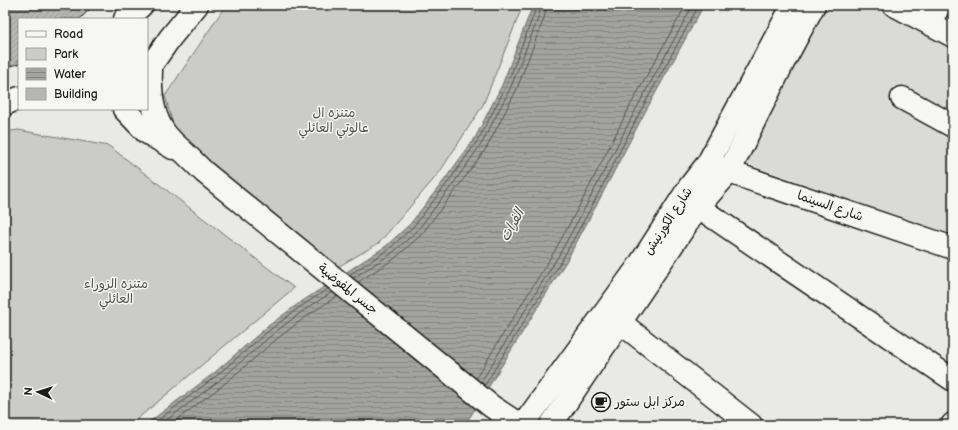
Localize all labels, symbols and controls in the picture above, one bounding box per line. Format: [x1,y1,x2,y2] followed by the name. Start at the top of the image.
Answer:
[18,18,148,110] legend
[54,27,83,42] text: Road
[54,47,78,62] text: Park
[54,67,86,82] text: Water
[54,87,98,102] text: Building
[299,105,369,139] park label: متنزه ال عالوتي العائلي
[640,184,697,258] street label: شارع الكورنيش
[795,187,865,226] street label: شارع السينما
[496,204,529,244] water label: الفرات
[315,260,381,318] street label: جسر المفوضية
[84,276,148,310] park label: متنزه الزوراء العائلي
[18,372,58,412] north arrow
[22,387,35,396] text: N
[590,391,612,413] cafe icon: مركز ابل ستور
[614,394,685,410] place label: مركز ابل ستور

